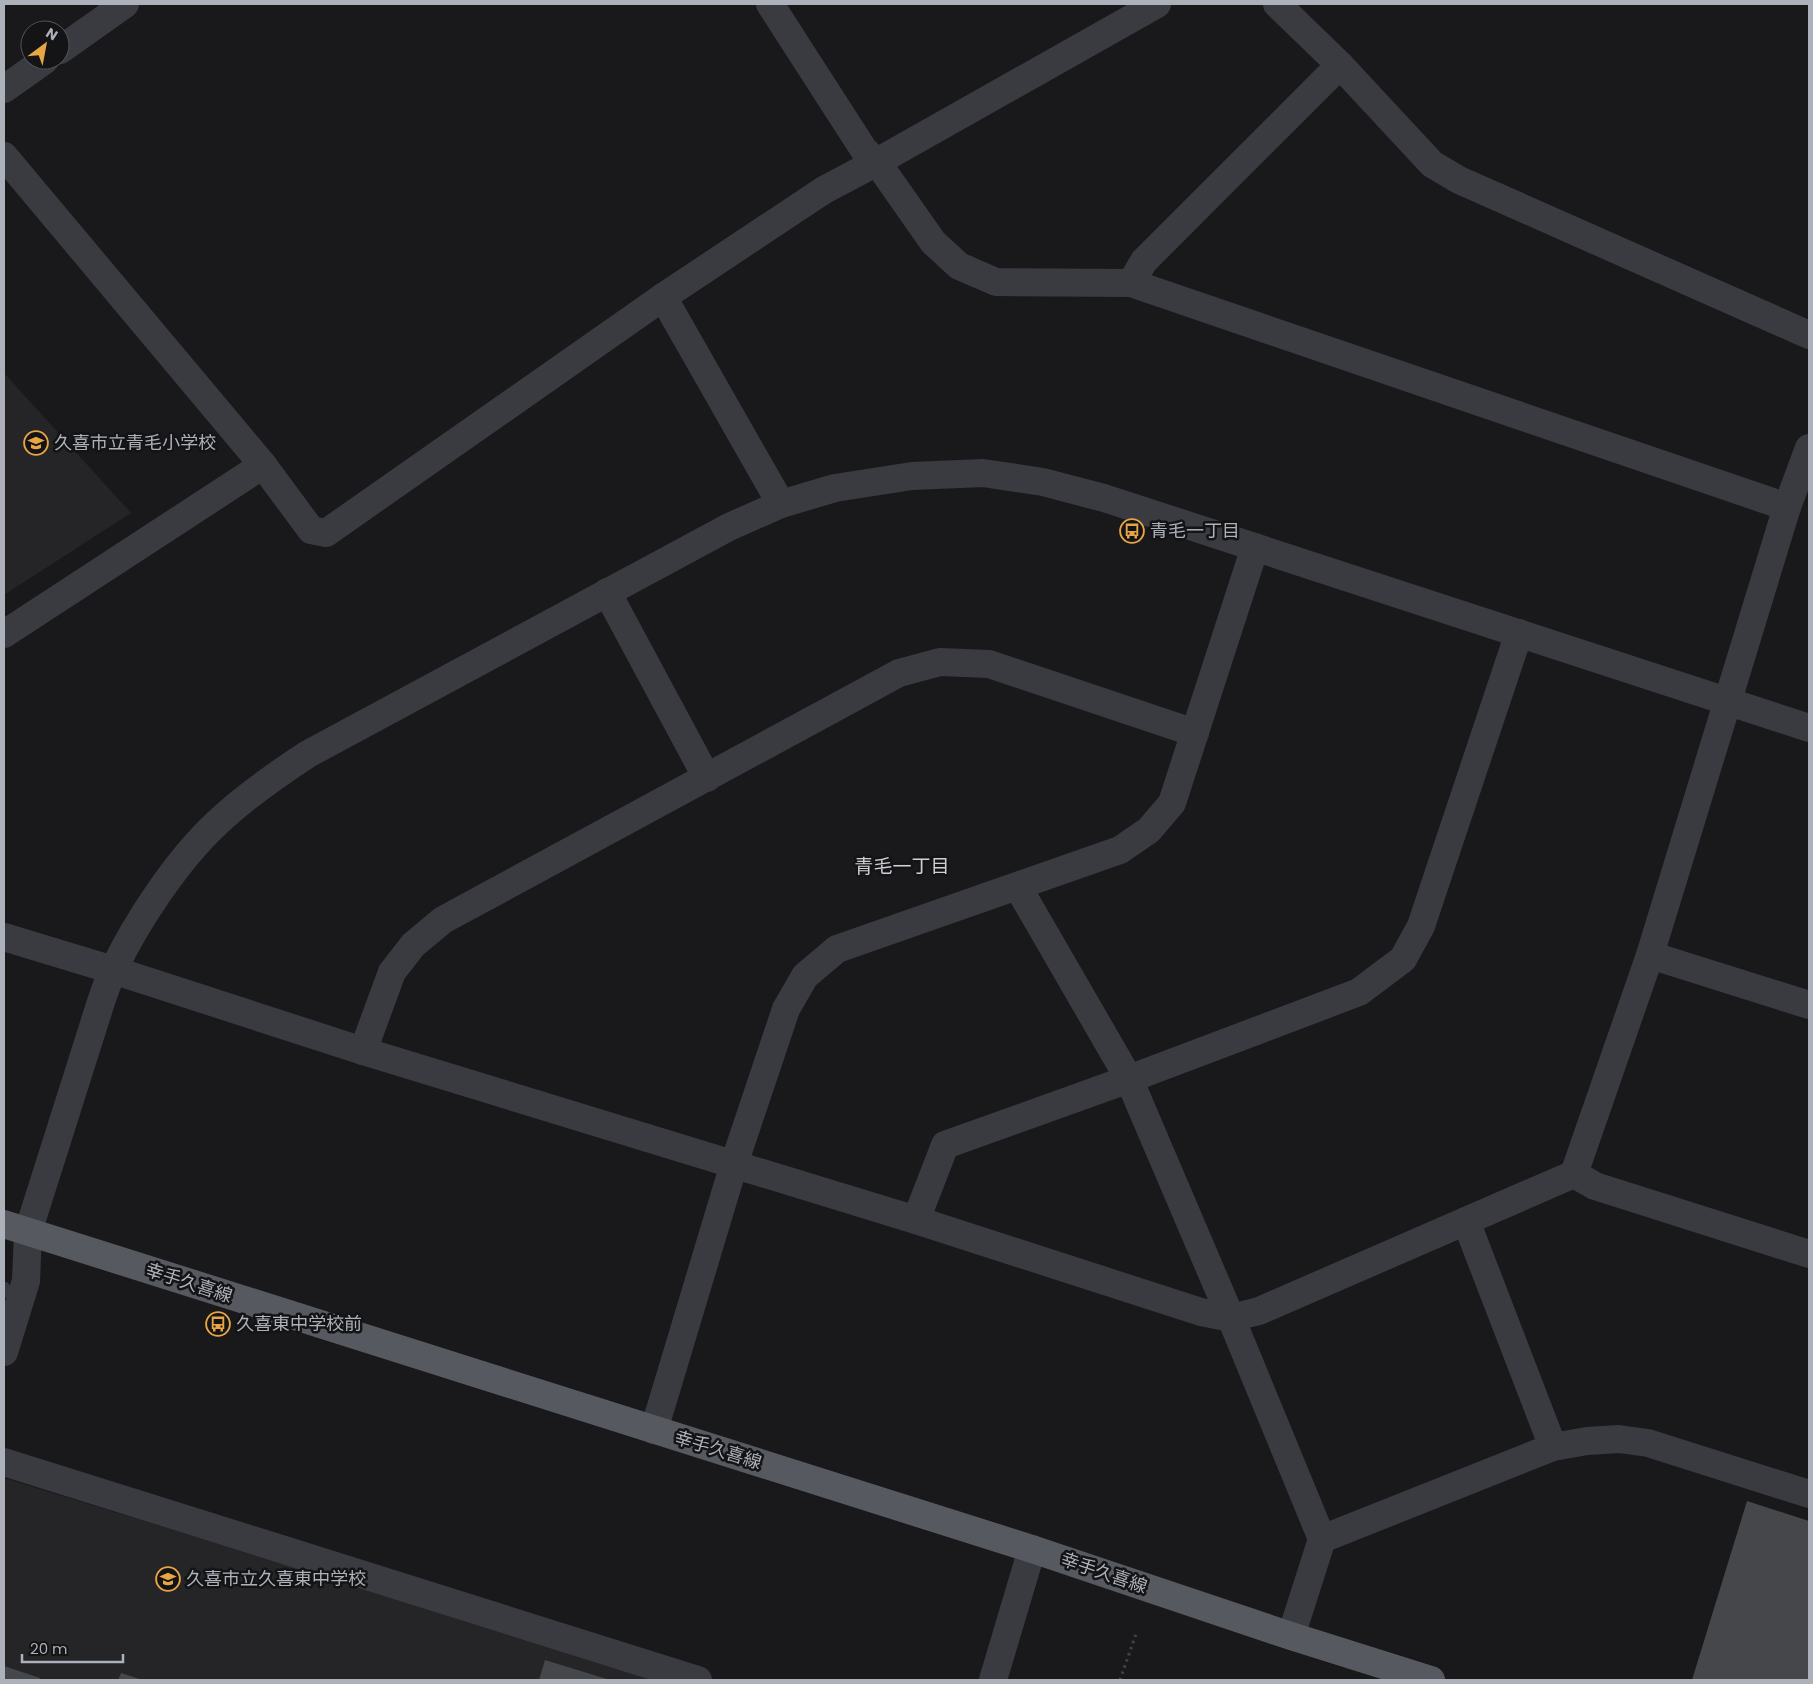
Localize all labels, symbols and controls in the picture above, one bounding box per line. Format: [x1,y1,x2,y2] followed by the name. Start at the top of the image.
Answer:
[20,20,70,70] north arrow
[42,23,62,45] text: N
[23,430,49,456] school or university icon: 久喜市立青毛小学校
[54,430,216,455] place label: 久喜市立青毛小学校
[1119,518,1145,544] bus stop icon: 青毛一丁目
[1150,518,1240,543] place label: 青毛一丁目
[854,853,950,880] district label: 青毛一丁目
[142,1257,236,1308] street label: 幸手久喜線
[205,1311,231,1337] bus stop icon: 久喜東中学校前
[236,1311,362,1336] place label: 久喜東中学校前
[671,1424,765,1475] street label: 幸手久喜線
[1058,1546,1151,1599] street label: 幸手久喜線
[155,1566,181,1592] school or university icon: 久喜市立久喜東中学校
[186,1566,366,1591] place label: 久喜市立久喜東中学校
[22,1632,124,1664] scale bar
[30,1638,68,1659] text: 20 m

